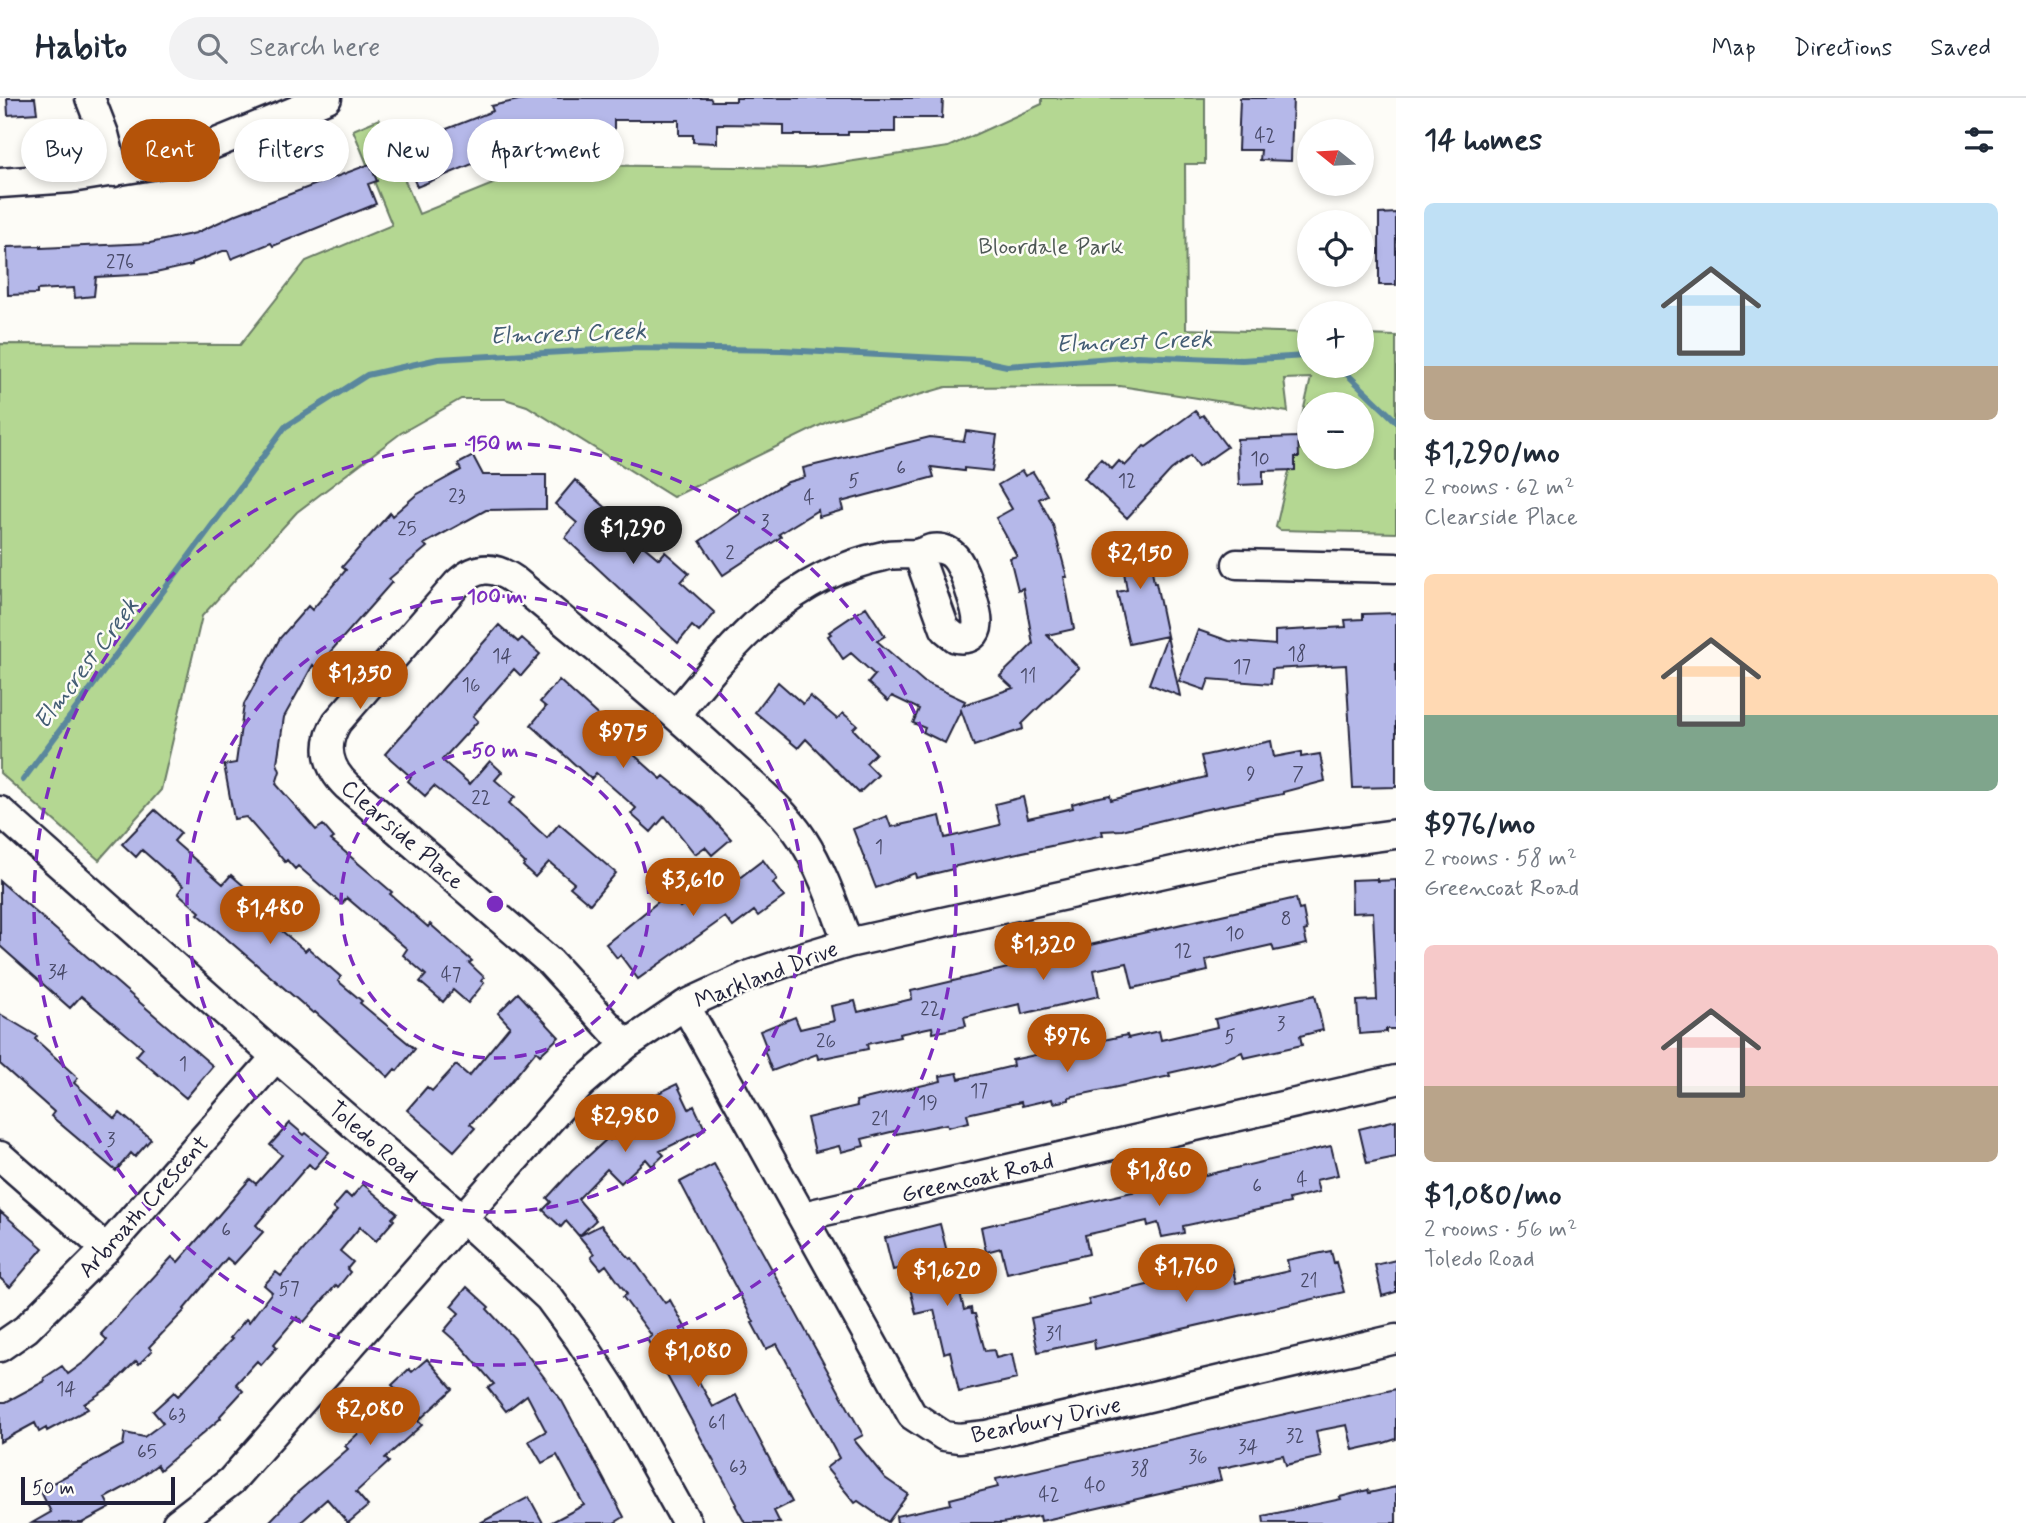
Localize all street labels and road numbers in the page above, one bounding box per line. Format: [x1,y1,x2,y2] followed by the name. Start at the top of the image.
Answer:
[334,774,470,897] street label: Clearside Place
[691,935,843,1017] street label: Markland Drive
[321,1095,424,1190] street label: Toledo Road
[72,1129,217,1285] street label: Arbroath Crescent
[898,1147,1056,1211] street label: Greencoat Road
[969,1390,1124,1451] street label: Bearbury Drive

